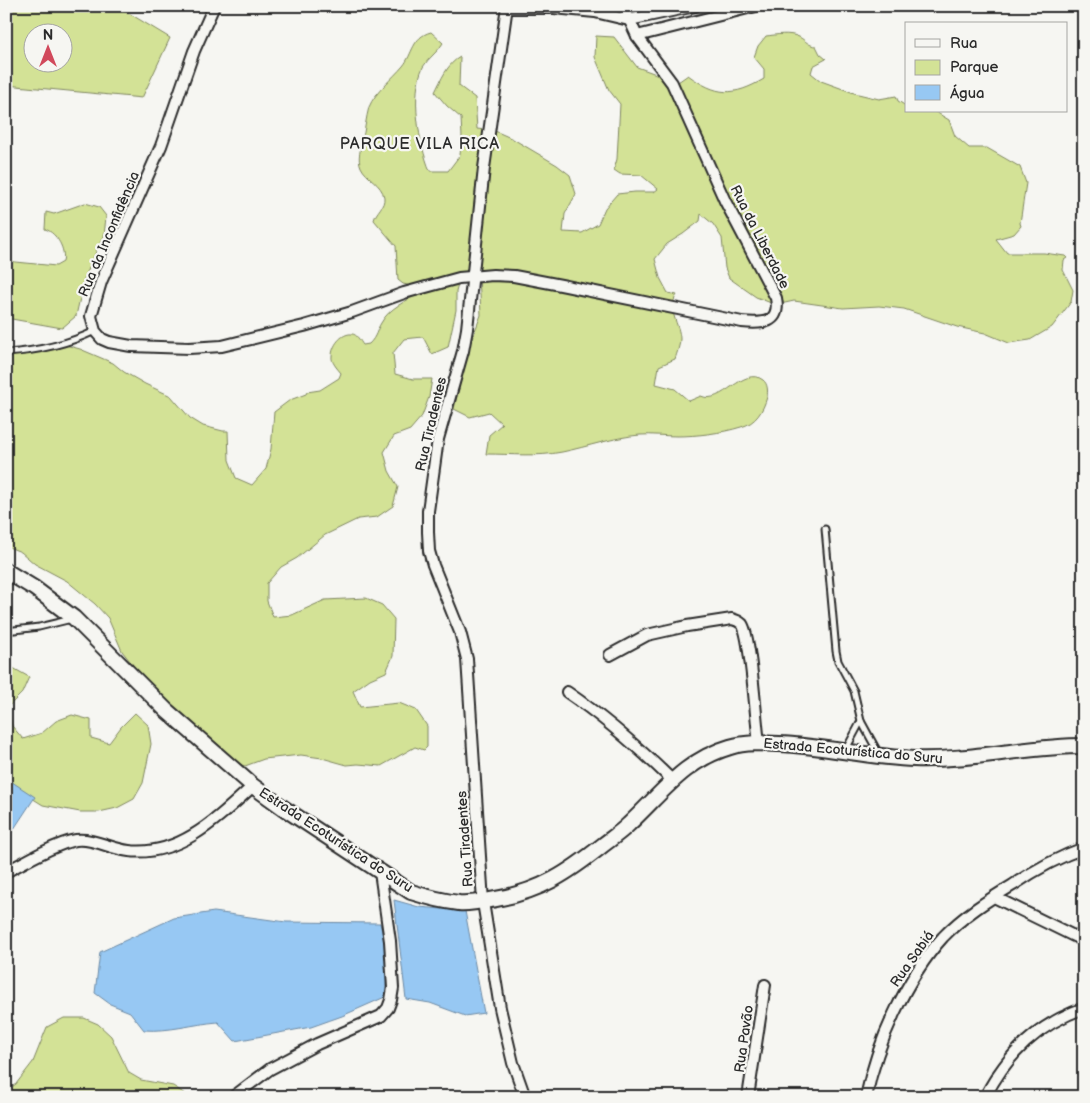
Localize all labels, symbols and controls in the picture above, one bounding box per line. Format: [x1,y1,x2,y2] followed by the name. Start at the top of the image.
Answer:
[22,22,72,72] north arrow
[905,22,1068,112] legend
[43,27,53,44] text: N
[950,34,978,53] text: Rua
[950,58,999,77] text: Parque
[950,84,985,103] text: Água
[340,135,500,154] district label: PARQUE VILA RICA
[75,169,143,299] street label: Rua da Inconfidência
[727,182,793,292] street label: Rua da Liberdade
[412,375,450,473] street label: Rua Tiradentes
[763,735,943,767] street label: Estrada Ecoturística do Suru
[256,784,416,896] street label: Estrada Ecoturística do Suru
[453,790,477,888] street label: Rua Tiradentes
[886,928,938,990] street label: Rua Sabiá
[731,1004,757,1074] street label: Rua Pavão

